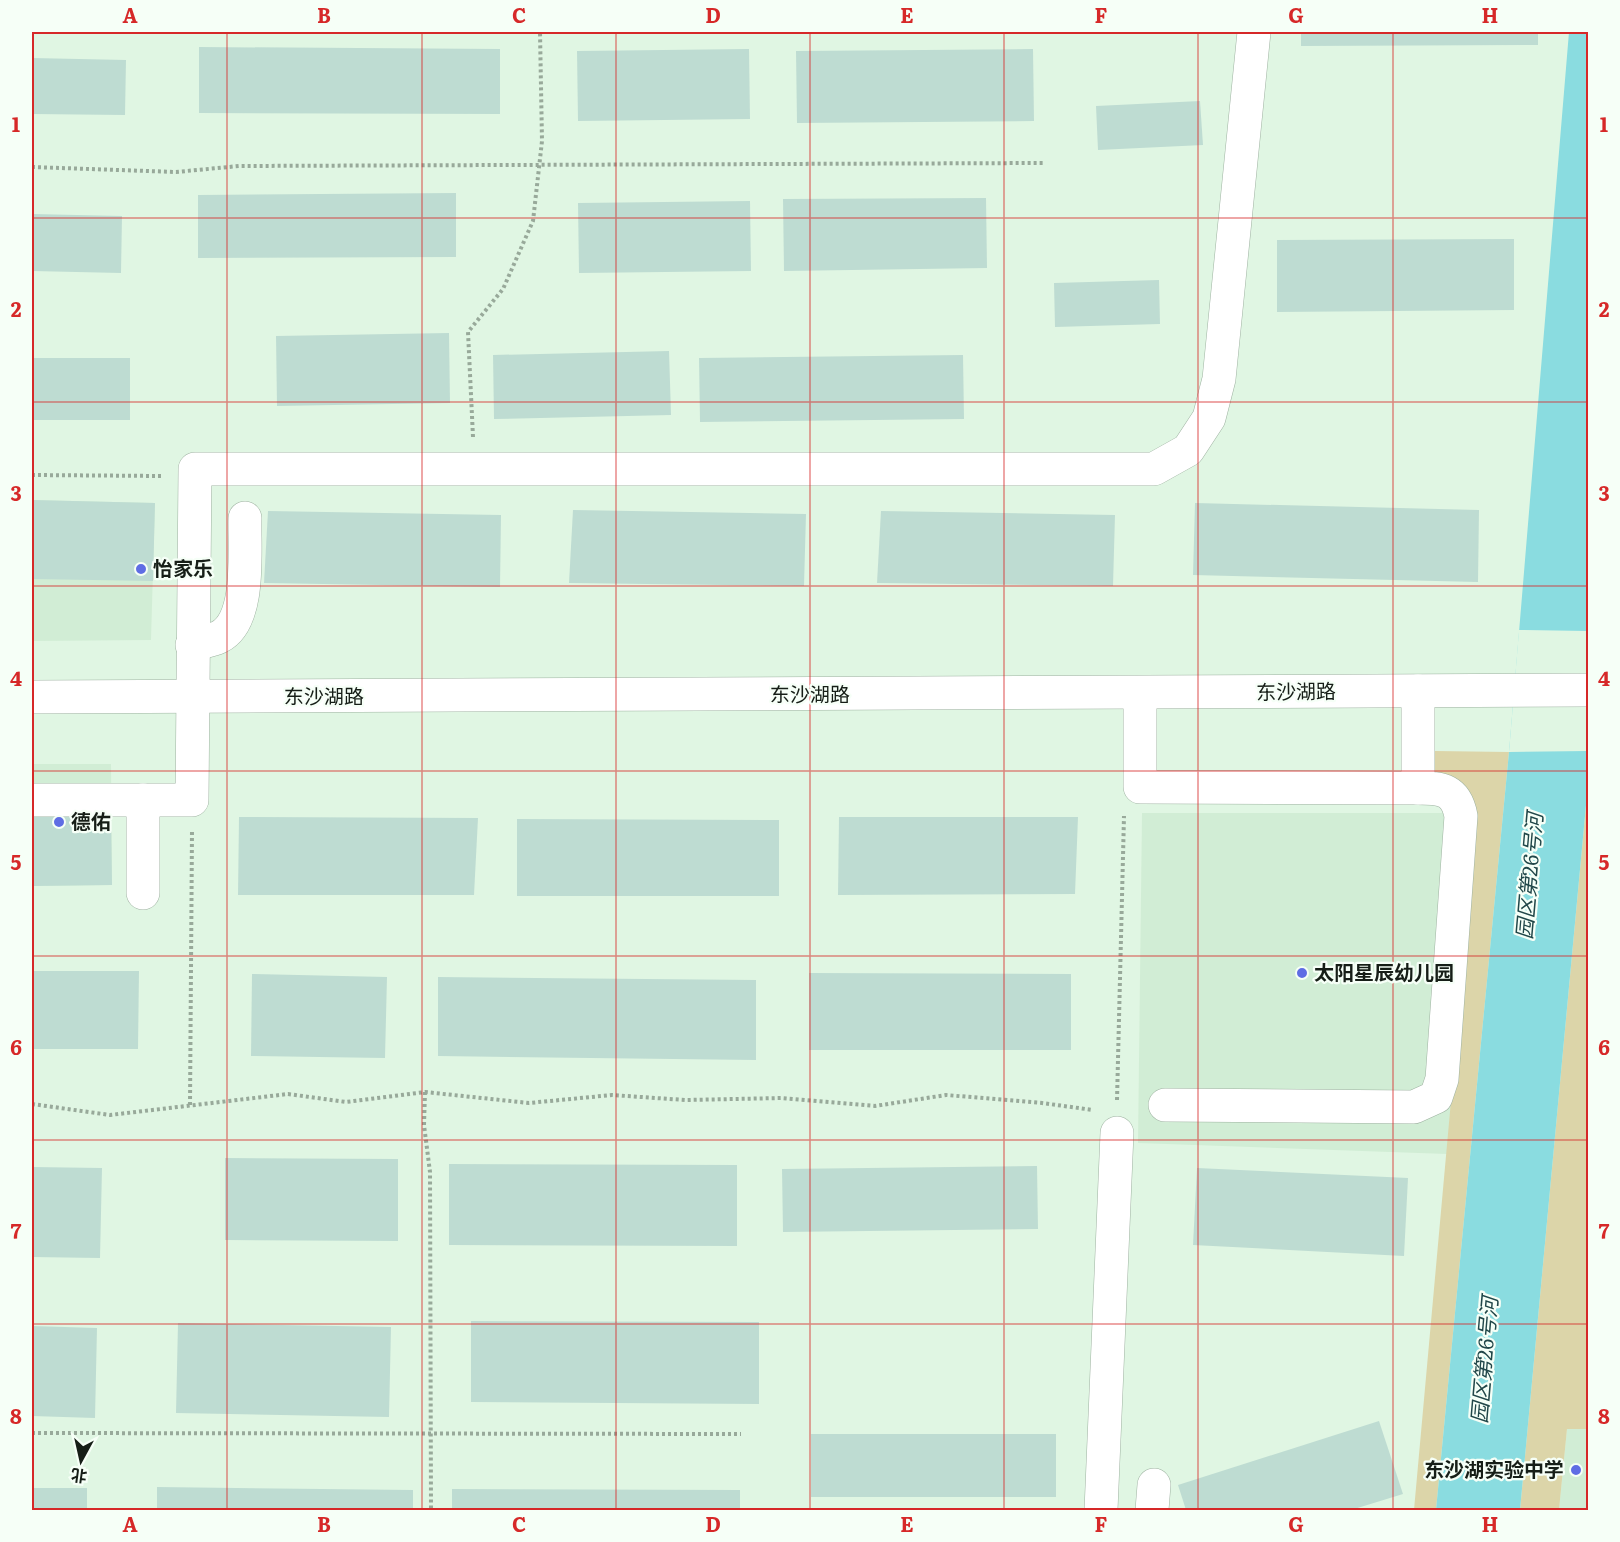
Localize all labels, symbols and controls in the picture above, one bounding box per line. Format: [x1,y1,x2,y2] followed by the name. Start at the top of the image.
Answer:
[122,0,138,29] text: A
[317,0,331,29] text: B
[512,0,526,29] text: C
[705,0,721,29] text: D
[900,0,914,29] text: E
[1095,0,1108,29] text: F
[1288,0,1304,29] text: G
[1482,0,1498,29] text: H
[12,108,20,138] text: 1
[1600,108,1608,138] text: 1
[11,293,22,323] text: 2
[1599,293,1610,323] text: 2
[10,477,22,507] text: 3
[1598,477,1610,507] text: 3
[153,552,213,582] place label: 怡家乐
[134,562,148,576] marker: 怡家乐
[10,662,22,692] text: 4
[1598,662,1610,692] text: 4
[1256,674,1336,706] street label: 东沙湖路
[770,678,850,708] street label: 东沙湖路
[284,680,364,710] street label: 东沙湖路
[71,805,111,835] place label: 德佑
[1507,807,1549,940] water label: 园区第26号河
[52,815,66,829] marker: 德佑
[11,846,22,876] text: 5
[1599,846,1610,876] text: 5
[1314,956,1454,986] place label: 太阳星辰幼儿园
[1295,966,1309,980] marker: 太阳星辰幼儿园
[10,1031,22,1061] text: 6
[1598,1031,1610,1061] text: 6
[11,1215,22,1245] text: 7
[1599,1215,1610,1245] text: 7
[1462,1291,1504,1424] water label: 园区第26号河
[10,1400,22,1430] text: 8
[1598,1400,1610,1430] text: 8
[51,1431,111,1491] north arrow
[1424,1453,1564,1483] place label: 东沙湖实验中学
[1569,1463,1583,1477] marker: 东沙湖实验中学
[69,1464,88,1490] text: 北
[122,1508,138,1538] text: A
[317,1508,331,1538] text: B
[512,1508,526,1538] text: C
[705,1508,721,1538] text: D
[900,1508,914,1538] text: E
[1095,1508,1108,1538] text: F
[1288,1508,1304,1538] text: G
[1482,1508,1498,1538] text: H

